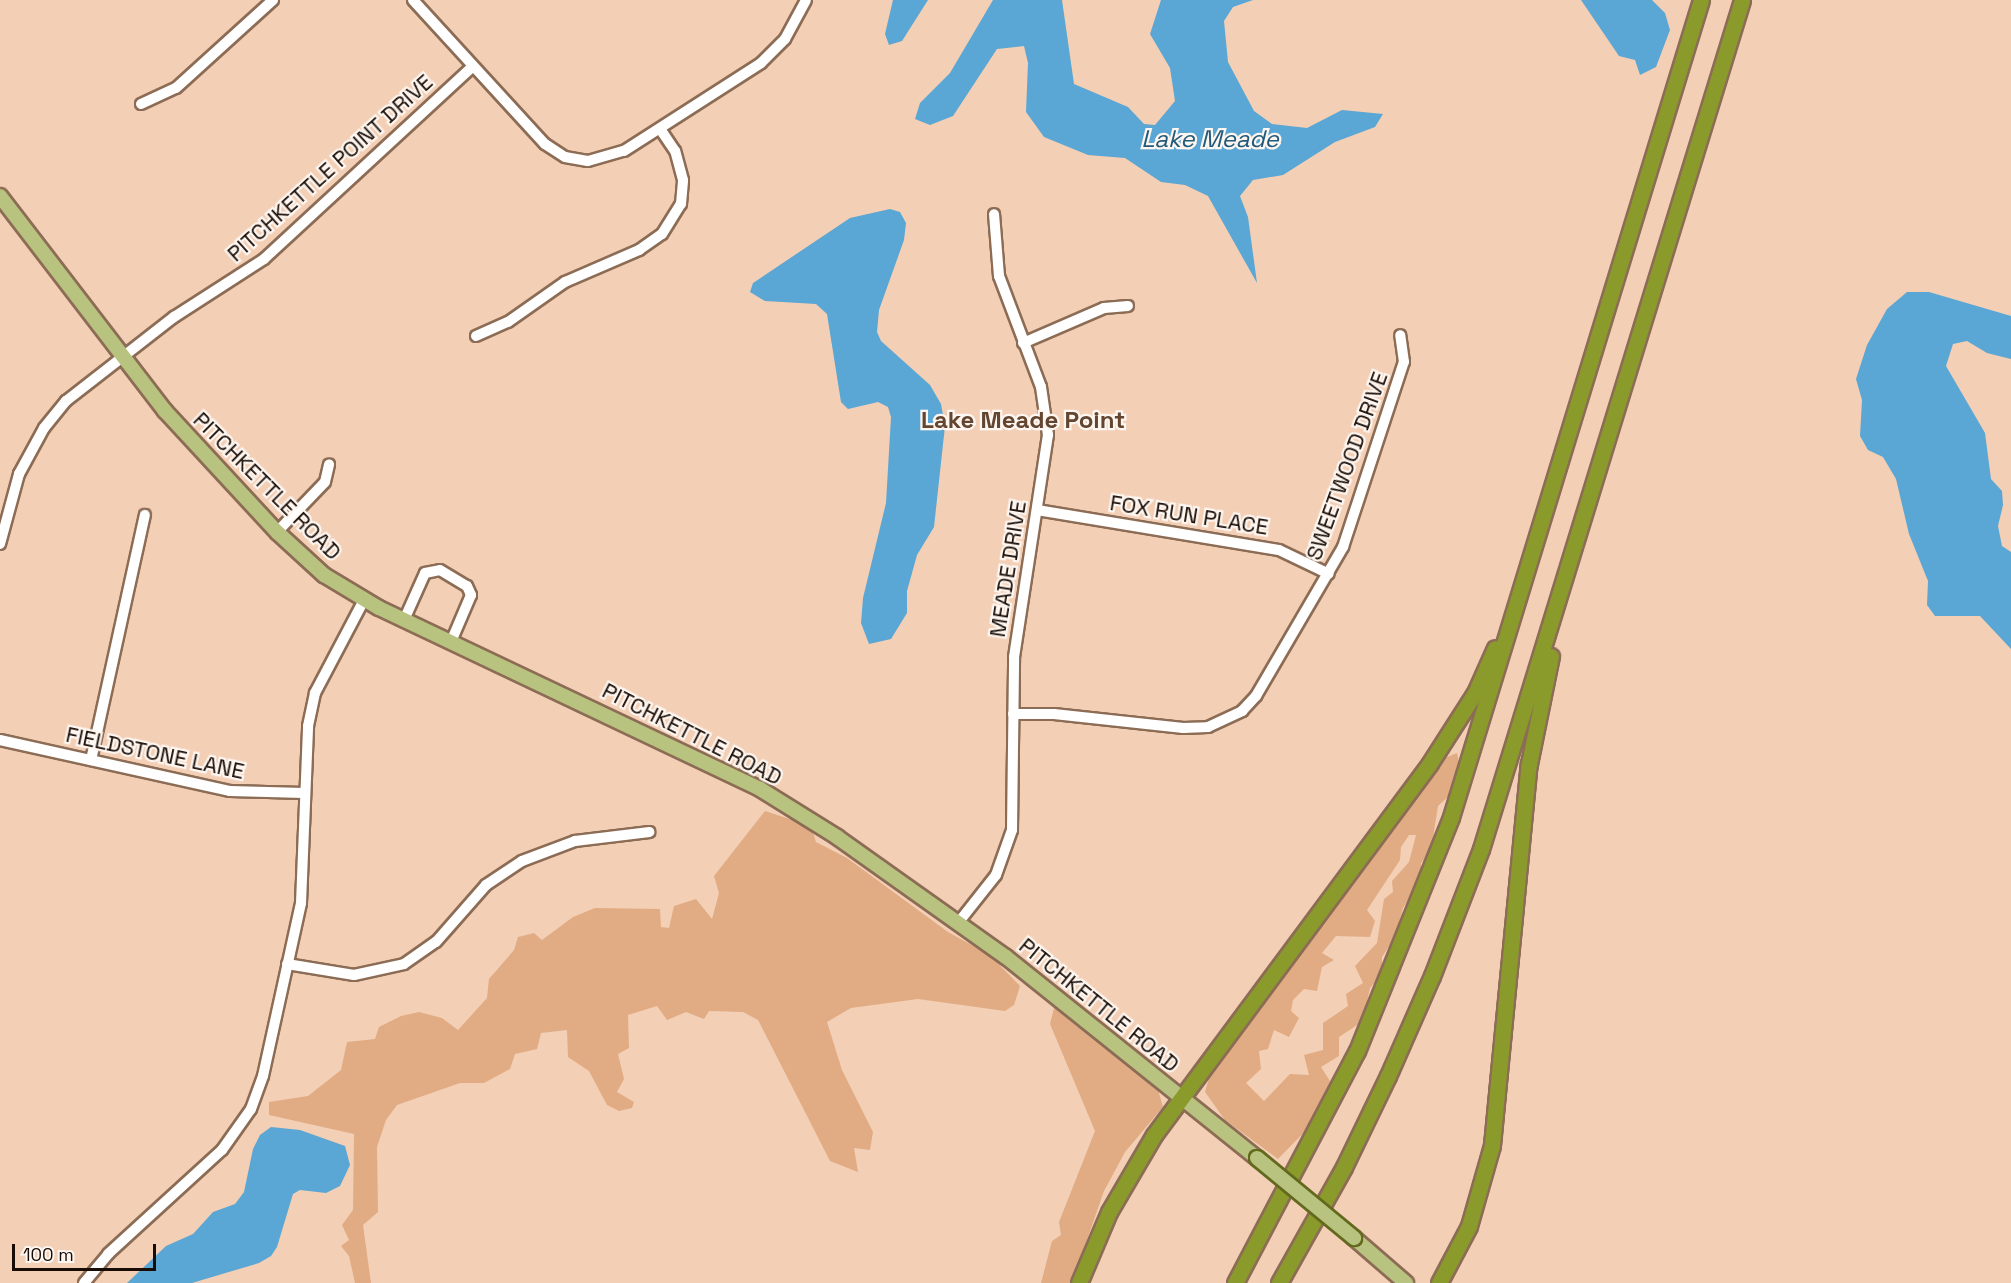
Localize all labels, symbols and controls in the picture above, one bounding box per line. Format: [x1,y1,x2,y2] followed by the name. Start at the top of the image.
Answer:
[222,69,438,267] street label: PITCHKETTLE POINT DRIVE
[1141,125,1279,153] water label: Lake Meade
[1301,368,1393,564] street label: SWEETWOOD DRIVE
[921,406,1125,434] district label: Lake Meade Point
[188,407,346,565] street label: PITCHKETTLE ROAD
[1108,489,1270,541] street label: FOX RUN PLACE
[984,499,1032,639] street label: MEADE DRIVE
[598,677,786,791] street label: PITCHKETTLE ROAD
[63,721,247,785] street label: FIELDSTONE LANE
[1014,932,1184,1078] street label: PITCHKETTLE ROAD
[15,1232,159,1270] scale bar
[23,1243,74,1266] text: 100 m

